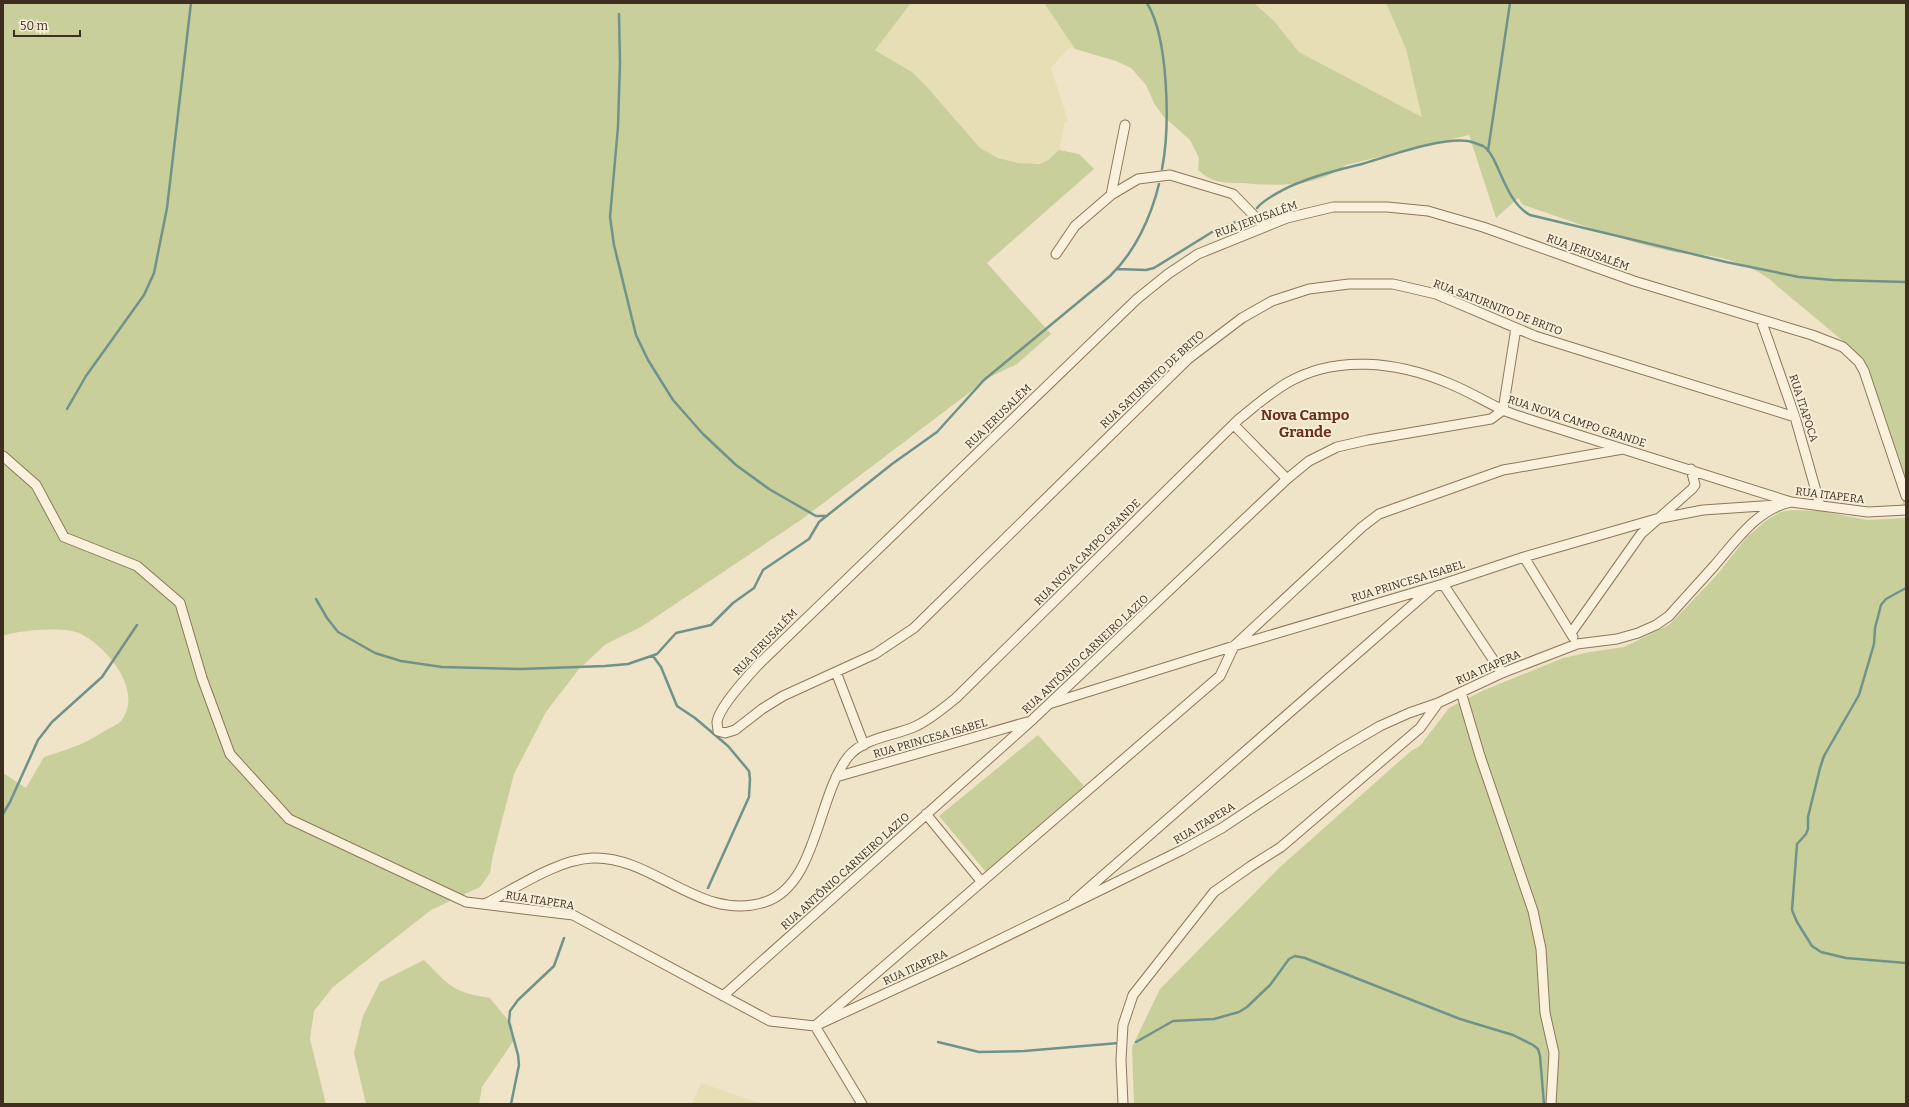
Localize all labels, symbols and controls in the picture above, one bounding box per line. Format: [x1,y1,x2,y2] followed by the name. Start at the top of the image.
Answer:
[14,12,80,38] scale bar
[20,19,49,33] text: 50 m
[1213,198,1299,240] street label: RUA JERUSALÉM
[1545,231,1631,273] street label: RUA JERUSALÉM
[1431,277,1564,338] street label: RUA SATURNITO DE BRITO
[1098,328,1207,431] street label: RUA SATURNITO DE BRITO
[1786,373,1821,444] street label: RUA ITAPOCA
[962,381,1034,451] street label: RUA JERUSALÉM
[1506,393,1648,450] street label: RUA NOVA CAMPO GRANDE
[1261,406,1350,441] district label: Nova Campo Grande
[1795,485,1865,506] street label: RUA ITAPERA
[1032,497,1143,608] street label: RUA NOVA CAMPO GRANDE
[1350,558,1466,605] street label: RUA PRINCESA ISABEL
[1019,591,1151,717] street label: RUA ANTÔNIO CARNEIRO LAZIO
[730,606,800,678] street label: RUA JERUSALÉM
[1454,647,1523,687] street label: RUA ITAPERA
[872,716,989,761] street label: RUA PRINCESA ISABEL
[1171,800,1237,847] street label: RUA ITAPERA
[778,809,912,933] street label: RUA ANTÔNIO CARNEIRO LAZIO
[505,889,575,912] street label: RUA ITAPERA
[881,947,950,988] street label: RUA ITAPERA

